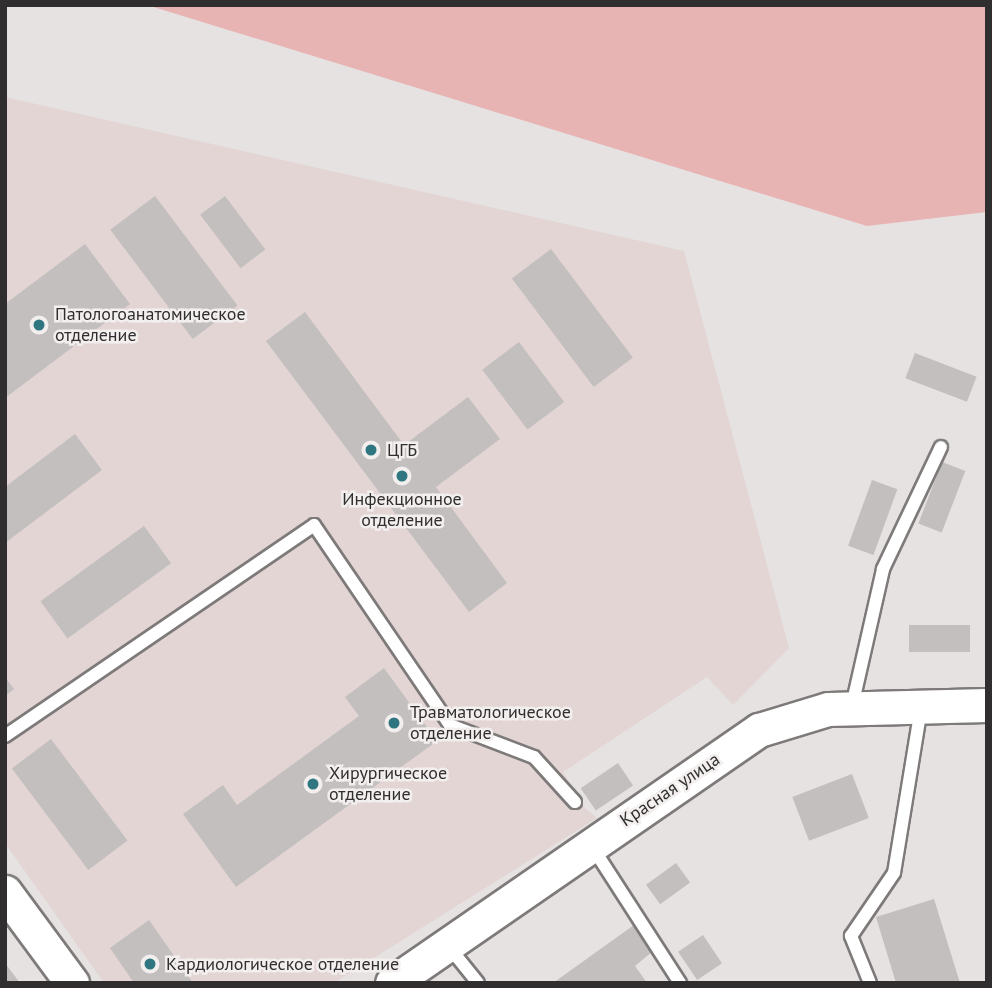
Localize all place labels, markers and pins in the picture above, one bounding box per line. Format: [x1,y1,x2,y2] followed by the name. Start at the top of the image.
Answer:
[55,304,246,346] place label: Патологоанатомическое отделение
[29,315,49,335] marker: Патологоанатомическое отделение
[387,439,417,461] place label: ЦГБ
[361,440,381,460] marker: ЦГБ
[392,466,412,486] marker: Инфекционное отделение
[342,489,462,532] place label: Инфекционное отделение
[410,702,571,744] place label: Травматологическое отделение
[384,713,404,733] marker: Травматологическое отделение
[329,763,447,806] place label: Хирургическое отделение
[303,774,323,794] marker: Хирургическое отделение
[166,953,399,975] place label: Кардиологическое отделение
[140,954,160,974] marker: Кардиологическое отделение

